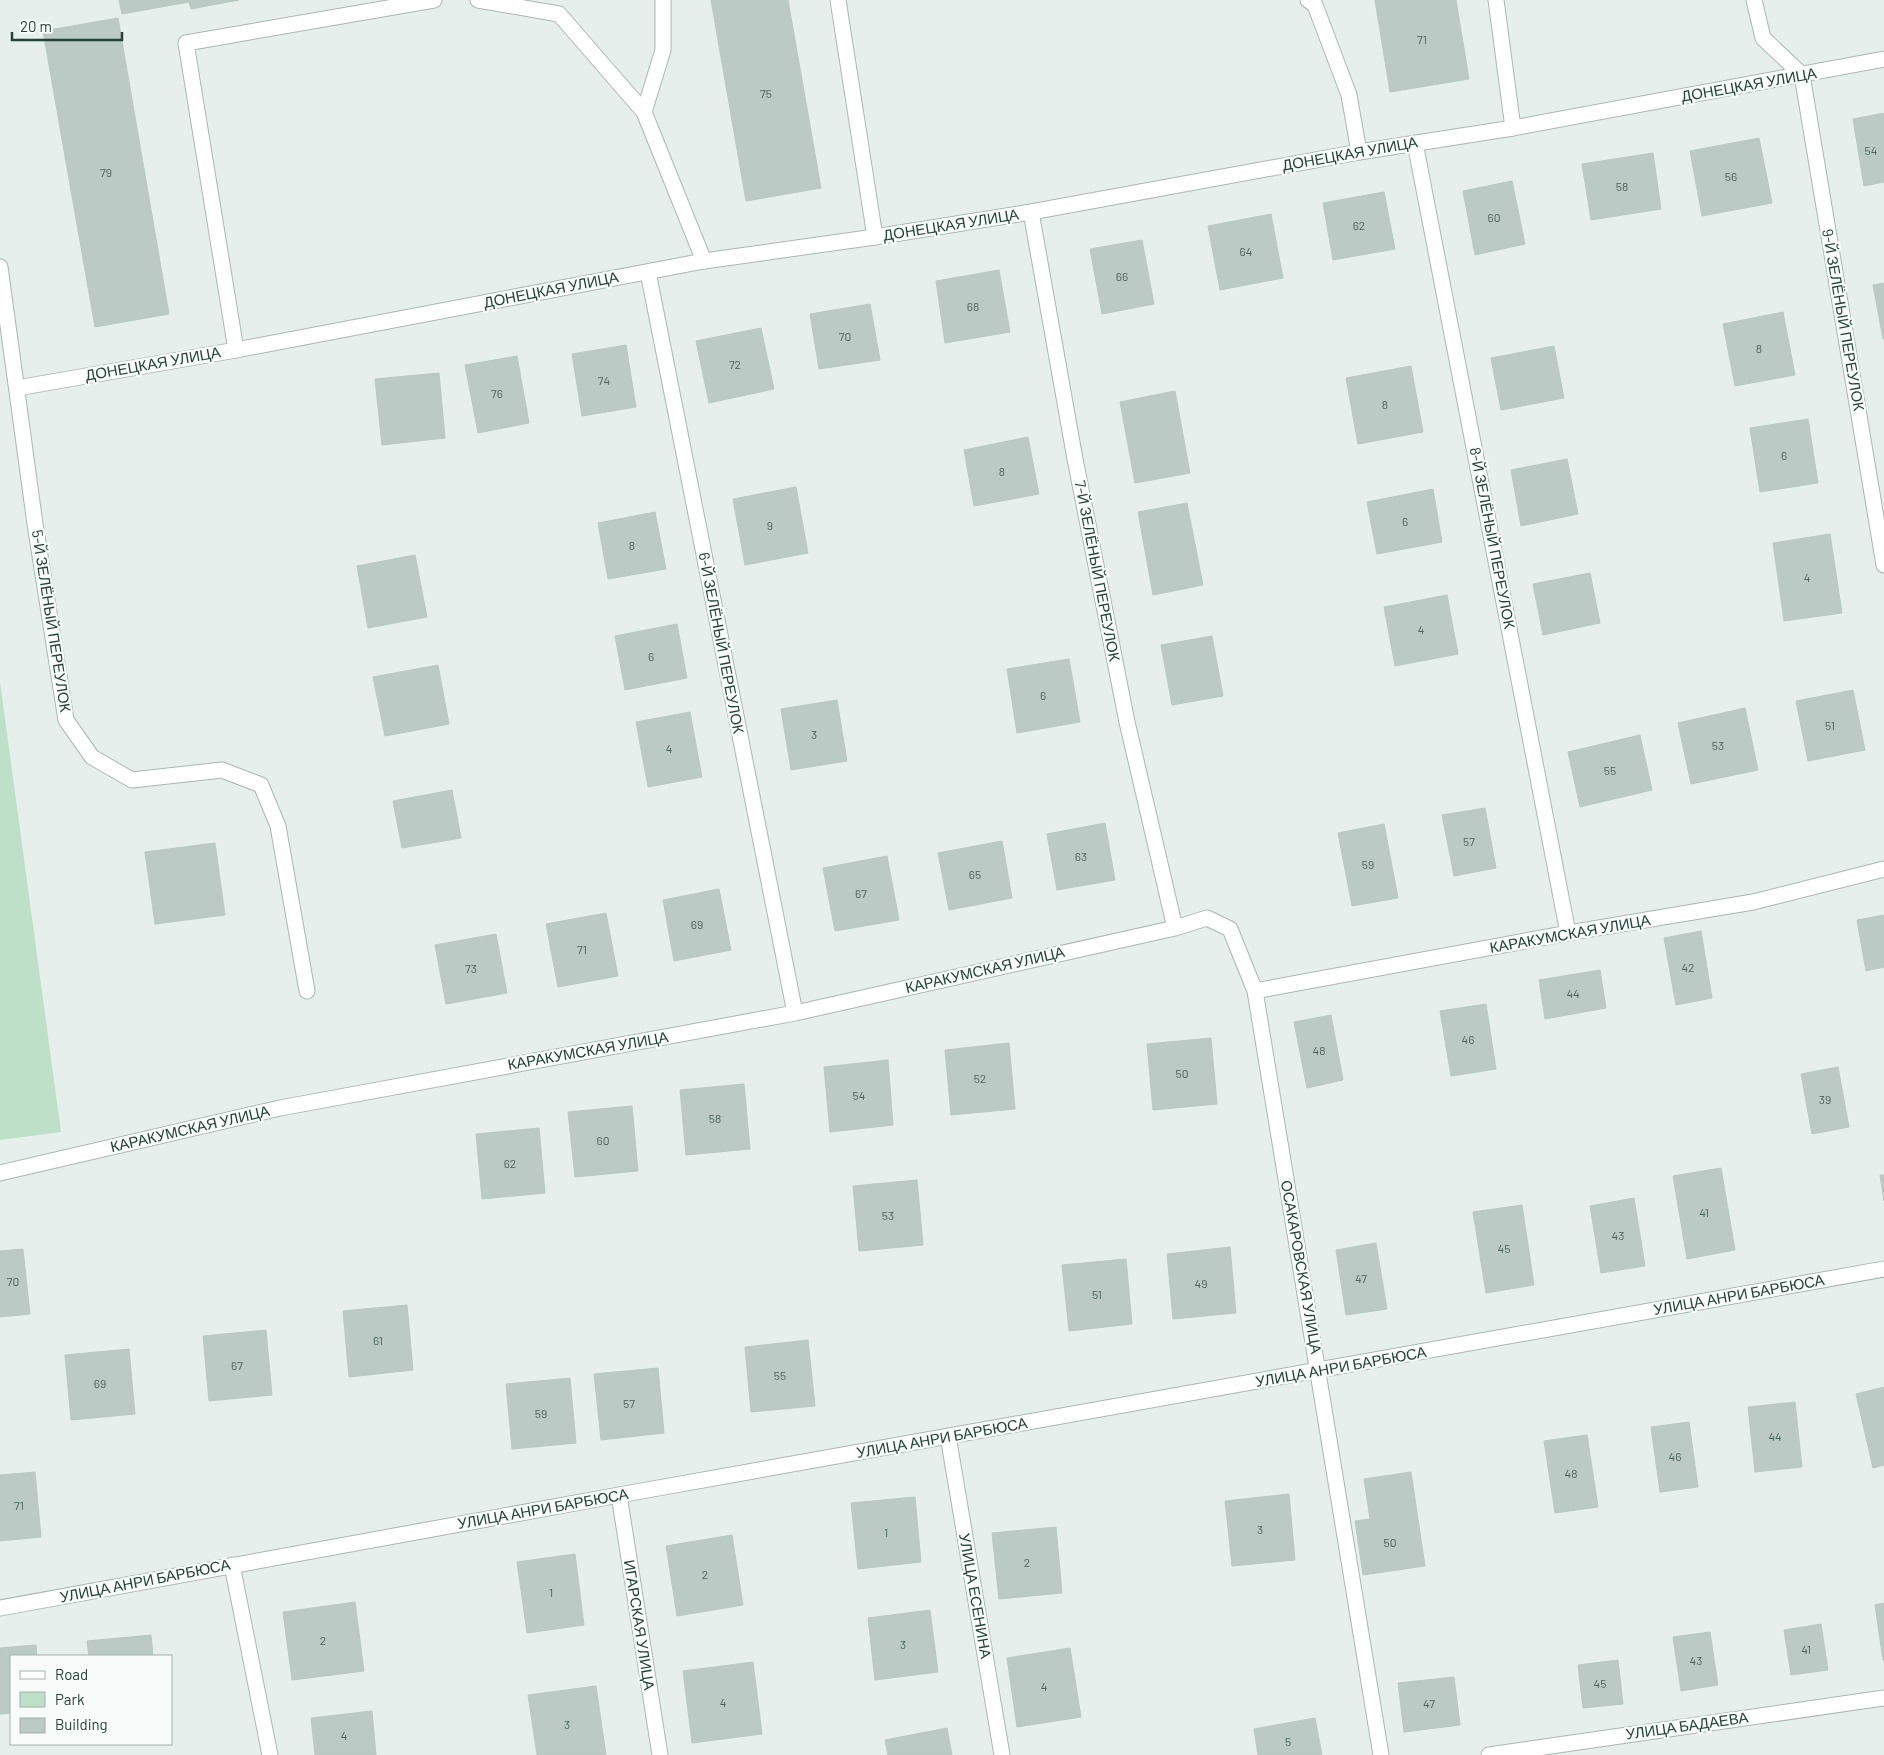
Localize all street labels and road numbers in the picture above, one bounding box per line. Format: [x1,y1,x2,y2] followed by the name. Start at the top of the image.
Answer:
[1680,63,1818,105] street label: ДОНЕЦКАЯ УЛИЦА
[1281,132,1419,174] street label: ДОНЕЦКАЯ УЛИЦА
[882,204,1020,244] street label: ДОНЕЦКАЯ УЛИЦА
[1819,227,1869,412] street label: 9-Й ЗЕЛЁНЫЙ ПЕРЕУЛОК
[482,267,620,311] street label: ДОНЕЦКАЯ УЛИЦА
[84,342,222,384] street label: ДОНЕЦКАЯ УЛИЦА
[1467,446,1519,630] street label: 8-Й ЗЕЛЁНЫЙ ПЕРЕУЛОК
[1072,479,1124,663] street label: 7-Й ЗЕЛЁНЫЙ ПЕРЕУЛОК
[29,528,75,714] street label: 5-Й ЗЕЛЁНЫЙ ПЕРЕУЛОК
[696,551,748,735] street label: 6-Й ЗЕЛЁНЫЙ ПЕРЕУЛОК
[1488,910,1652,956] street label: КАРАКУМСКАЯ УЛИЦА
[903,942,1066,996] street label: КАРАКУМСКАЯ УЛИЦА
[506,1027,670,1073] street label: КАРАКУМСКАЯ УЛИЦА
[108,1101,271,1155] street label: КАРАКУМСКАЯ УЛИЦА
[1278,1179,1326,1355] street label: ОСАКАРОВСКАЯ УЛИЦА
[1652,1270,1826,1318] street label: УЛИЦА АНРИ БАРБЮСА
[1254,1342,1428,1390] street label: УЛИЦА АНРИ БАРБЮСА
[855,1413,1029,1461] street label: УЛИЦА АНРИ БАРБЮСА
[456,1484,630,1532] street label: УЛИЦА АНРИ БАРБЮСА
[956,1532,996,1660] street label: УЛИЦА ЕСЕНИНА
[58,1555,232,1605] street label: УЛИЦА АНРИ БАРБЮСА
[621,1558,659,1691] street label: ИГАРСКАЯ УЛИЦА
[1624,1708,1749,1743] street label: УЛИЦА БАДАЕВА

